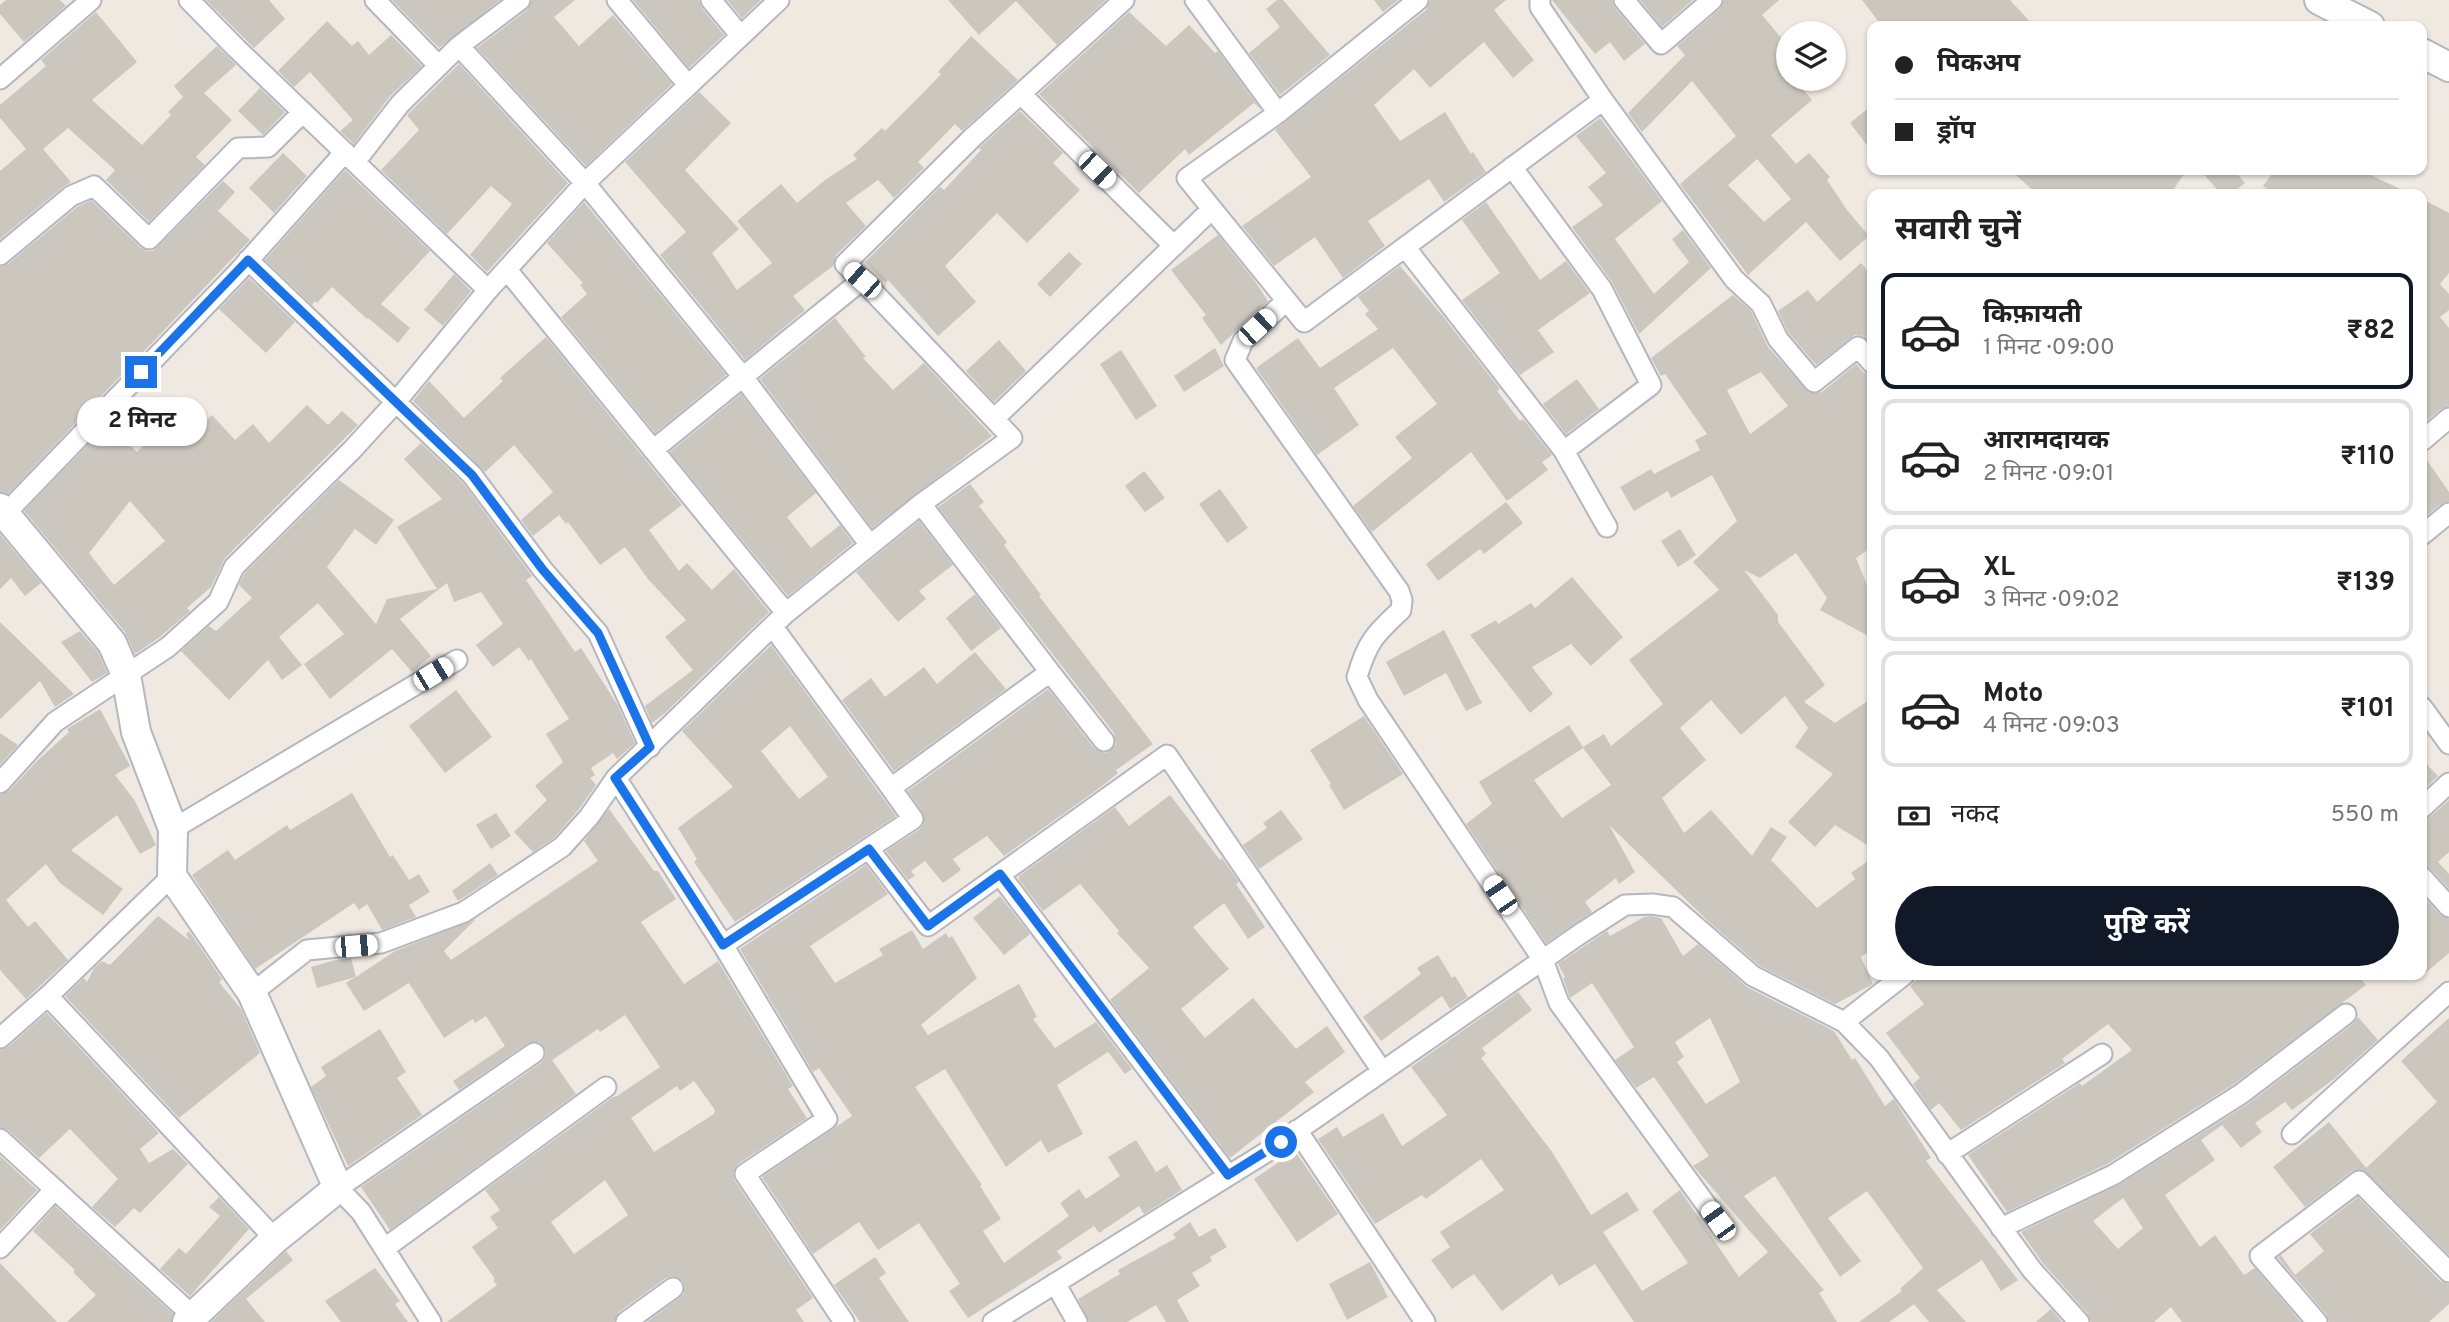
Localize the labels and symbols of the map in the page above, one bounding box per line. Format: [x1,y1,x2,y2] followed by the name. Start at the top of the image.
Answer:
[1075,148,1120,192] car
[840,258,885,302] car
[1235,305,1280,349] car
[125,356,157,388] route end
[76,396,206,446] callout: 2 मिनट
[410,654,457,694] car
[1480,872,1521,918] car
[335,934,378,958] car
[1265,1126,1297,1158] route start
[1698,1198,1739,1244] car

